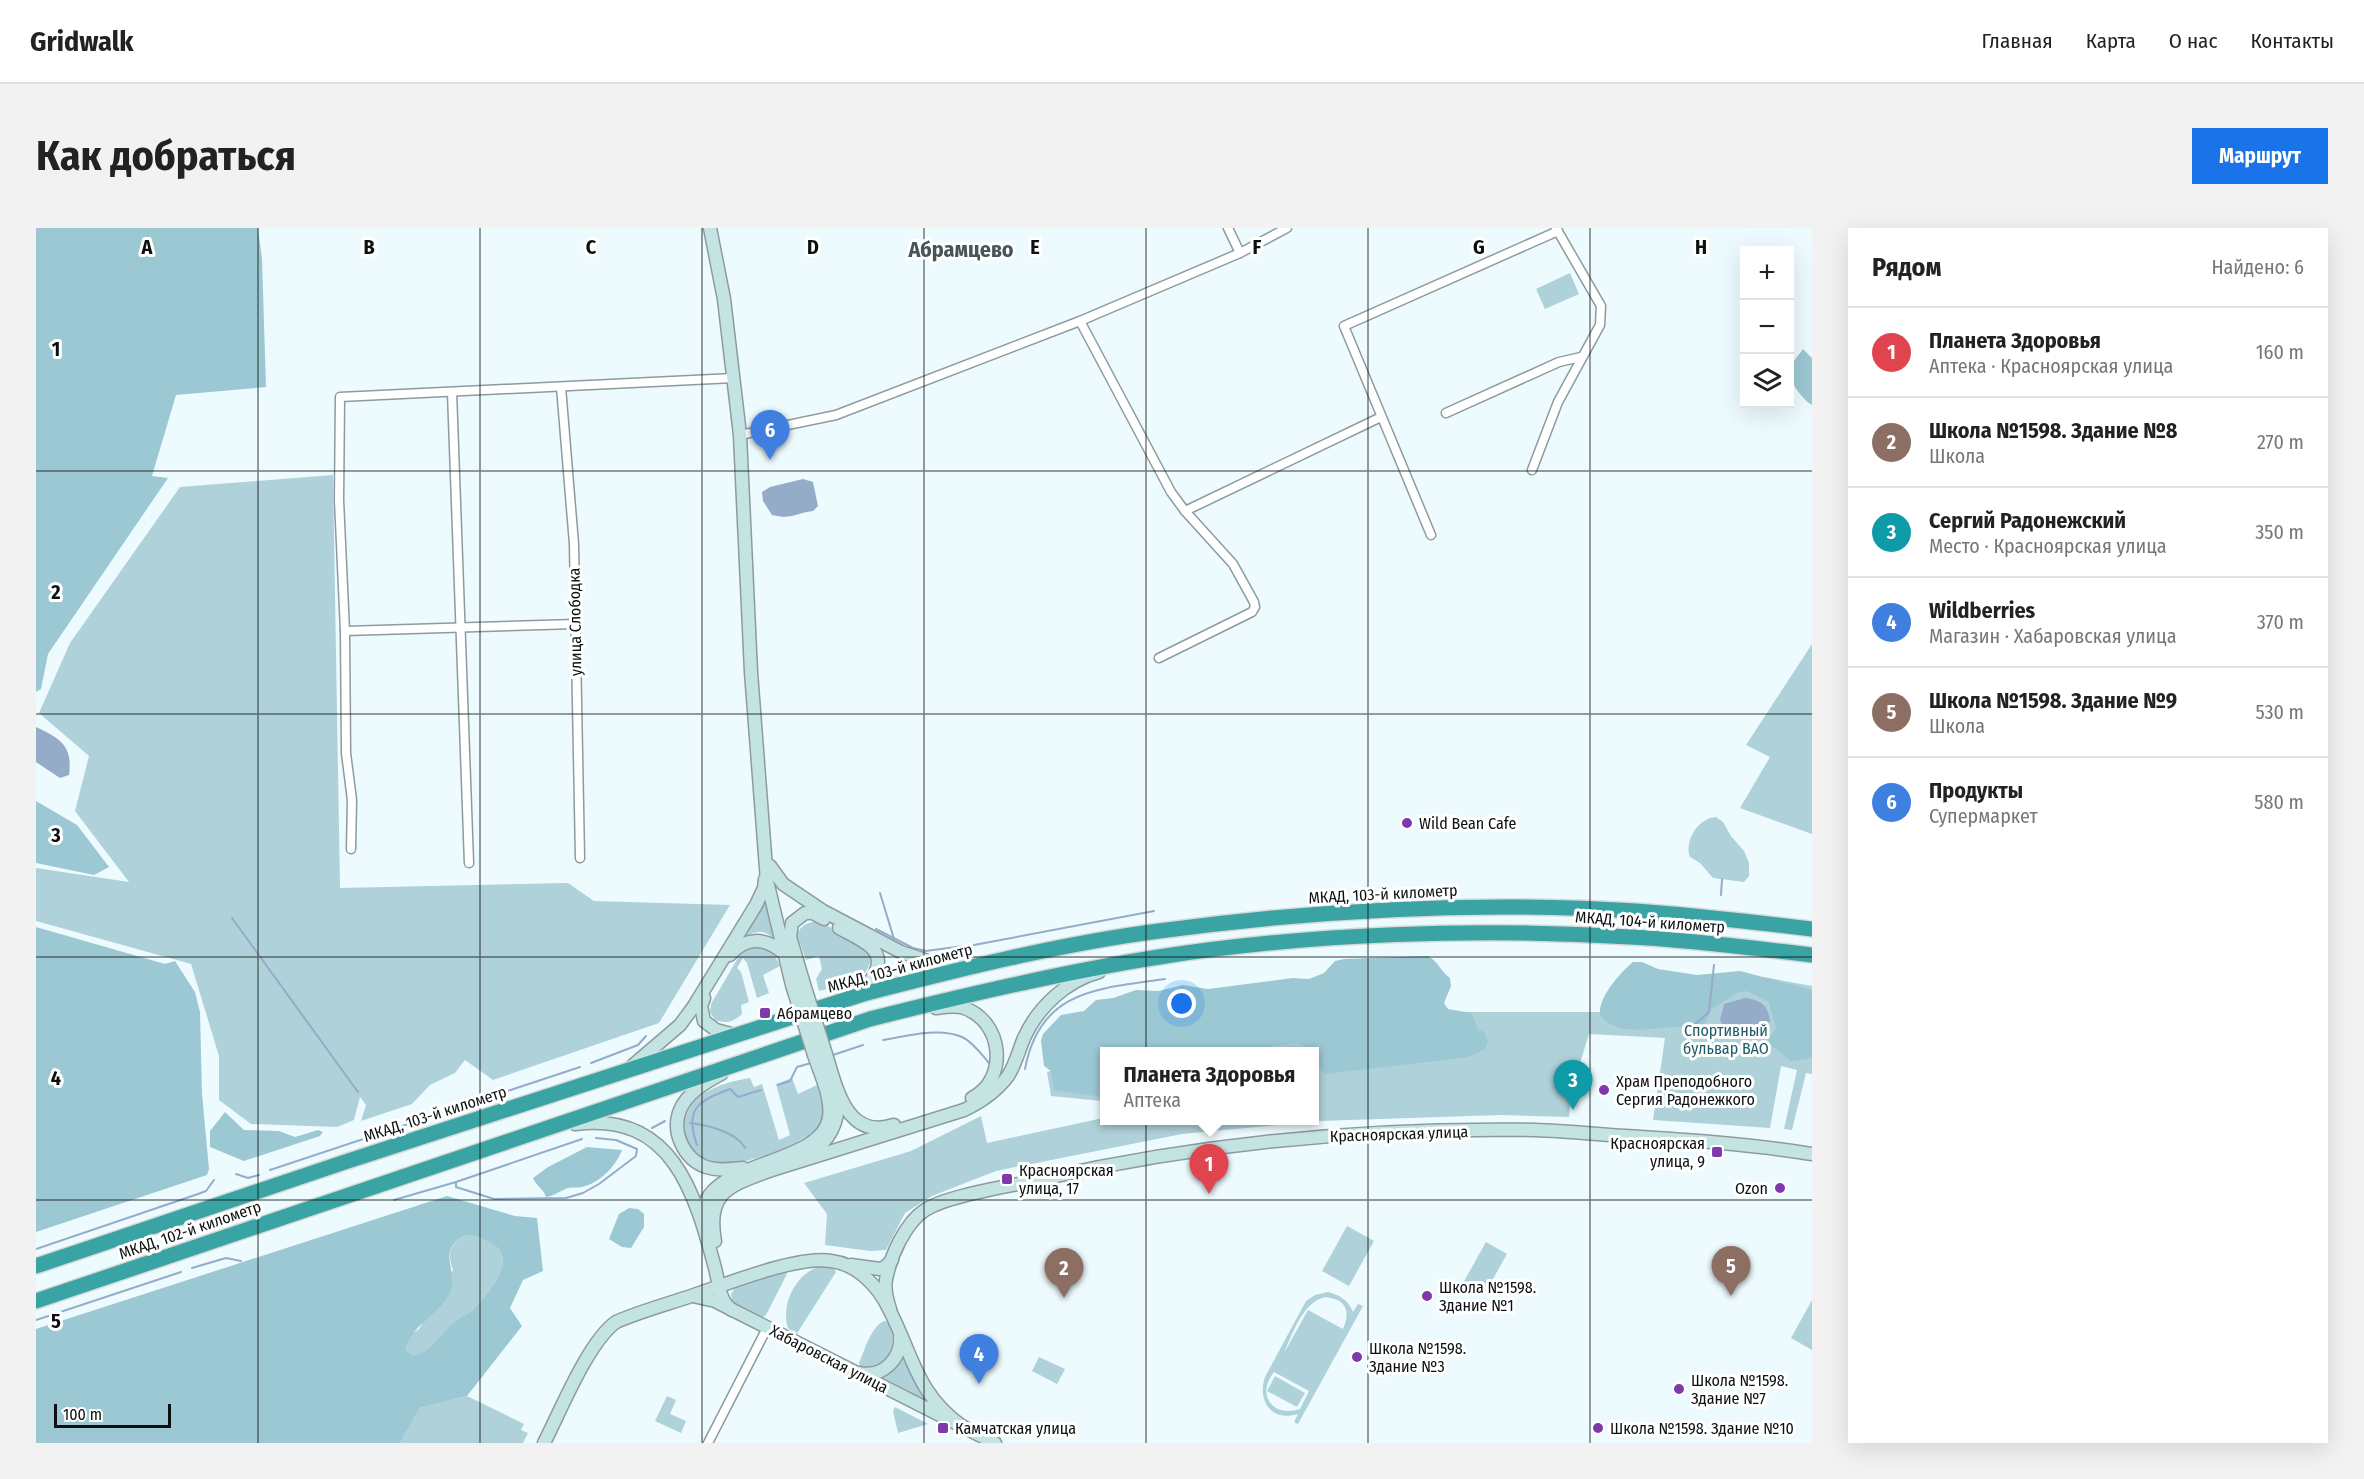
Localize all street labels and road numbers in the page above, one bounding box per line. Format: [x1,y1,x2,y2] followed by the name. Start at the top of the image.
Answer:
[565,568,585,676] street label: улица Слободка
[1308,881,1458,907] street label: МКАД, 103-й километр
[1575,907,1725,937] street label: МКАД, 104-й километр
[825,940,975,996] street label: МКАД, 103-й километр
[361,1082,509,1146] street label: МКАД, 103-й километр
[1329,1122,1469,1146] street label: Красноярская улица
[116,1197,264,1263] street label: МКАД, 102-й километр
[767,1321,891,1397] street label: Хабаровская улица

